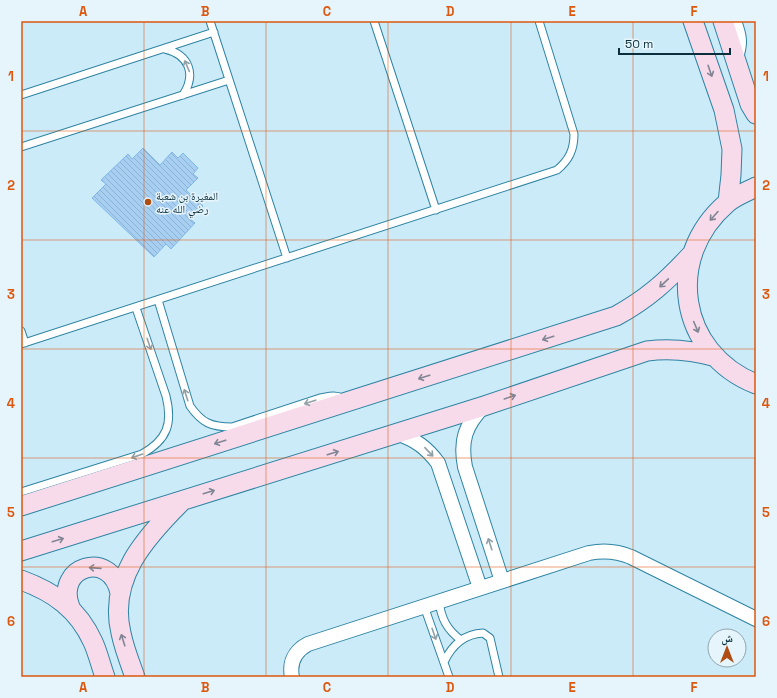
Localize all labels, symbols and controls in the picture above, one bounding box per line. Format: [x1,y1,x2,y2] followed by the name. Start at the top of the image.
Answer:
[79,3,88,20] text: A
[201,3,210,20] text: B
[323,3,331,20] text: C
[446,3,455,20] text: D
[568,3,576,20] text: E
[691,3,698,20] text: F
[619,30,730,56] scale bar
[625,36,653,52] text: 50 m
[183,61,190,73] one-way arrow
[707,65,715,77] one-way arrow
[8,68,14,85] text: 1
[763,68,769,85] text: 1
[7,177,15,194] text: 2
[762,177,770,194] text: 2
[156,189,218,218] place label: المغيرة بن شعبة رضي الله عنه
[143,197,153,207] marker: المغيرة بن شعبة رضي الله عنه
[710,211,719,221] one-way arrow
[659,278,669,288] one-way arrow
[7,286,15,303] text: 3
[762,286,770,303] text: 3
[693,320,700,332] one-way arrow
[542,335,555,342] one-way arrow
[145,338,153,350] one-way arrow
[418,374,431,381] one-way arrow
[182,389,190,401] one-way arrow
[504,393,517,400] one-way arrow
[7,395,15,412] text: 4
[762,395,770,412] text: 4
[305,398,317,406] one-way arrow
[214,439,227,446] one-way arrow
[425,447,434,458] one-way arrow
[326,449,339,456] one-way arrow
[131,453,144,460] one-way arrow
[202,488,215,495] one-way arrow
[7,504,15,521] text: 5
[762,504,770,521] text: 5
[52,535,64,543] one-way arrow
[486,537,493,550] one-way arrow
[89,565,102,572] one-way arrow
[7,613,15,630] text: 6
[762,613,770,630] text: 6
[431,627,438,640] one-way arrow
[707,628,747,668] north arrow
[721,631,733,646] text: ش
[119,634,126,647] one-way arrow
[79,679,88,696] text: A
[201,679,210,696] text: B
[323,679,331,696] text: C
[446,679,455,696] text: D
[568,679,576,696] text: E
[691,679,698,696] text: F

